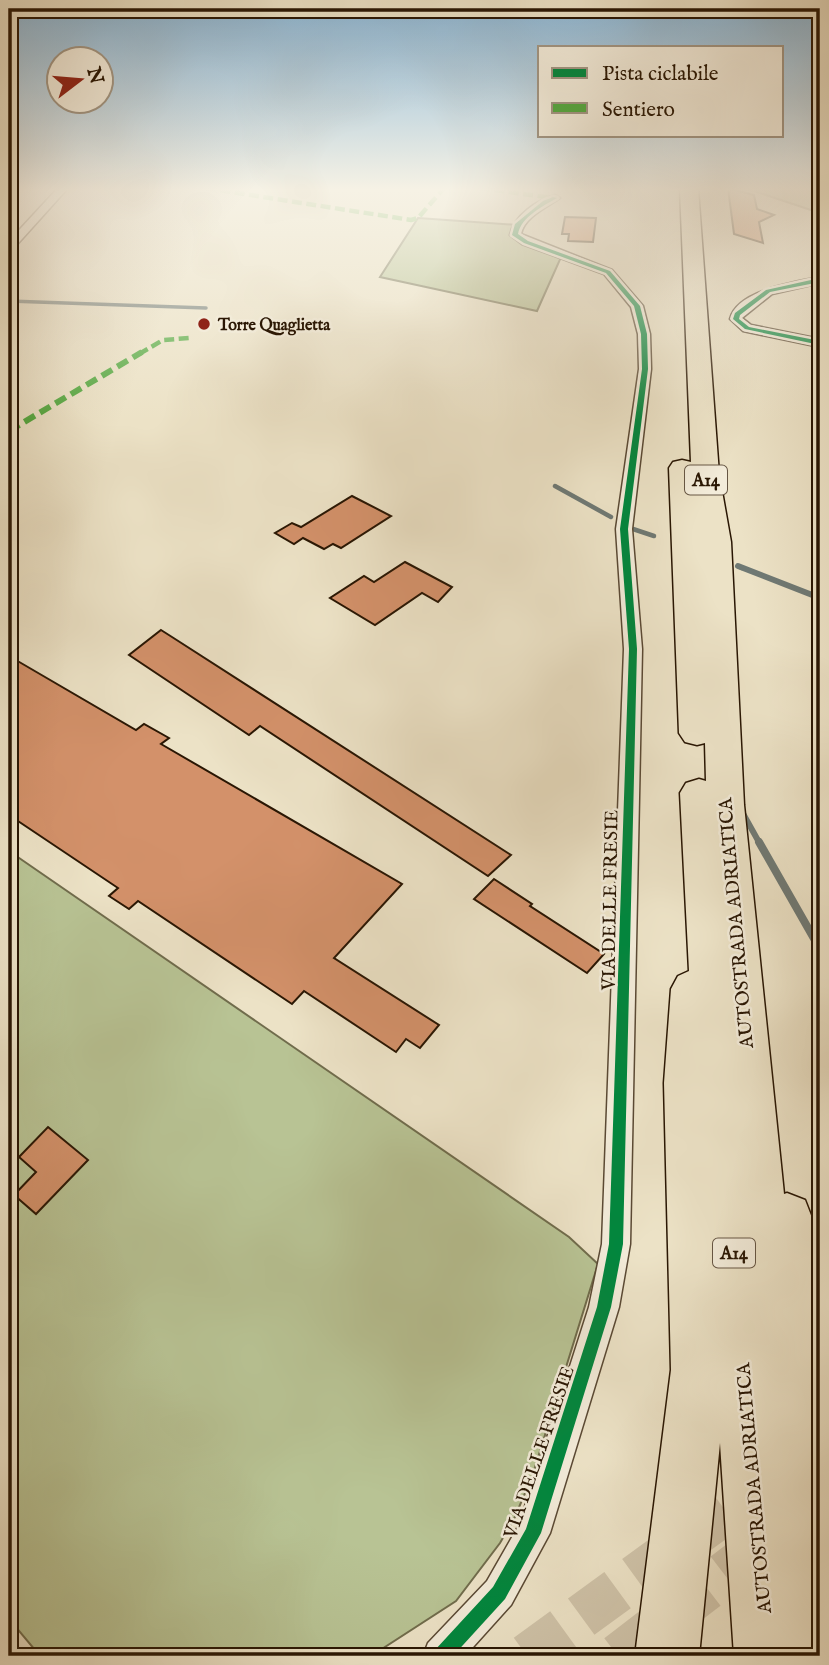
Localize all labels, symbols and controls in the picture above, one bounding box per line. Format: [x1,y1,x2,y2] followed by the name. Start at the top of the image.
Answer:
[46,46,116,116] north arrow
[538,46,784,136] legend
[602,61,719,88] text: Pista ciclabile
[80,64,108,88] text: N
[602,97,675,124] text: Sentiero
[196,316,212,332] marker: Torre Quaglietta
[217,316,331,336] place label: Torre Quaglietta
[685,466,727,494] road number: A14
[714,795,760,1050] street label: AUTOSTRADA ADRIATICA
[597,809,625,992] street label: VIA DELLE FRESIE
[713,1238,755,1268] road number: A14
[732,1360,778,1615] street label: AUTOSTRADA ADRIATICA
[499,1363,581,1543] street label: VIA DELLE FRESIE

